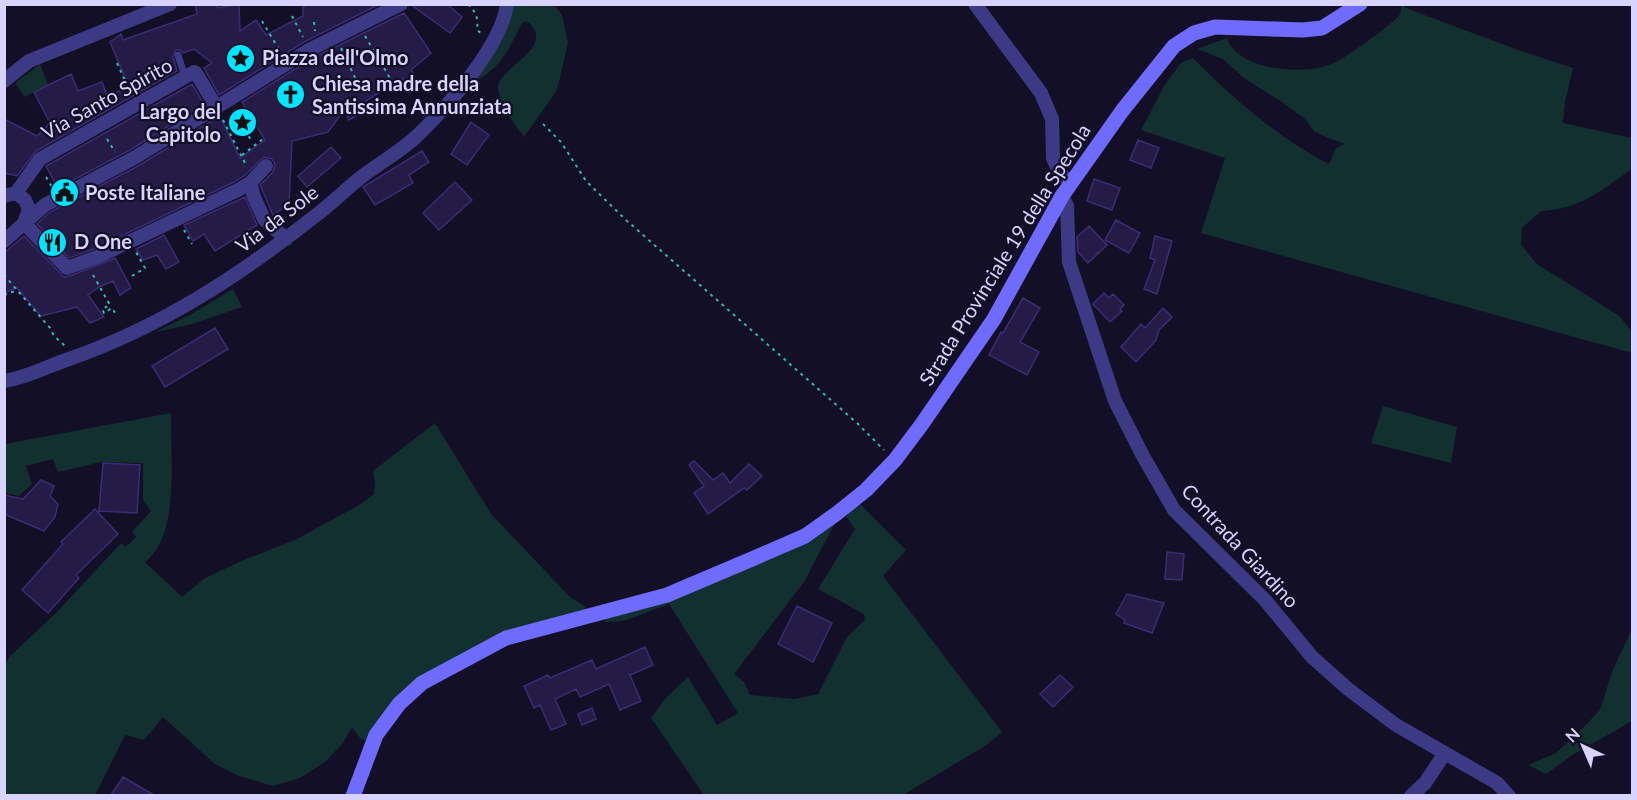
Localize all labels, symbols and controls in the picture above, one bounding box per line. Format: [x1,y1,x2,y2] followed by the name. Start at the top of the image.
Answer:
[225,42,257,74] place icon: Piazza dell'Olmo
[262,45,408,69] place label: Piazza dell'Olmo
[37,52,176,144] street label: Via Santo Spirito
[312,71,512,118] place label: Chiesa madre della Santissima Annunziata
[275,79,307,111] church icon: Chiesa madre della Santissima Annunziata
[139,99,221,146] place label: Largo del Capitolo
[226,107,258,139] place icon: Largo del Capitolo
[913,119,1095,390] street label: Strada Provinciale 19 della Specola
[48,177,80,209] public building icon: Poste Italiane
[230,179,322,257] street label: Via da Sole
[85,180,206,204] place label: Poste Italiane
[37,226,69,258] restaurant icon: D One
[74,229,132,253] place label: D One
[1177,478,1304,612] street label: Contrada Giardino
[1553,716,1613,776] north arrow
[1561,724,1583,746] text: N

